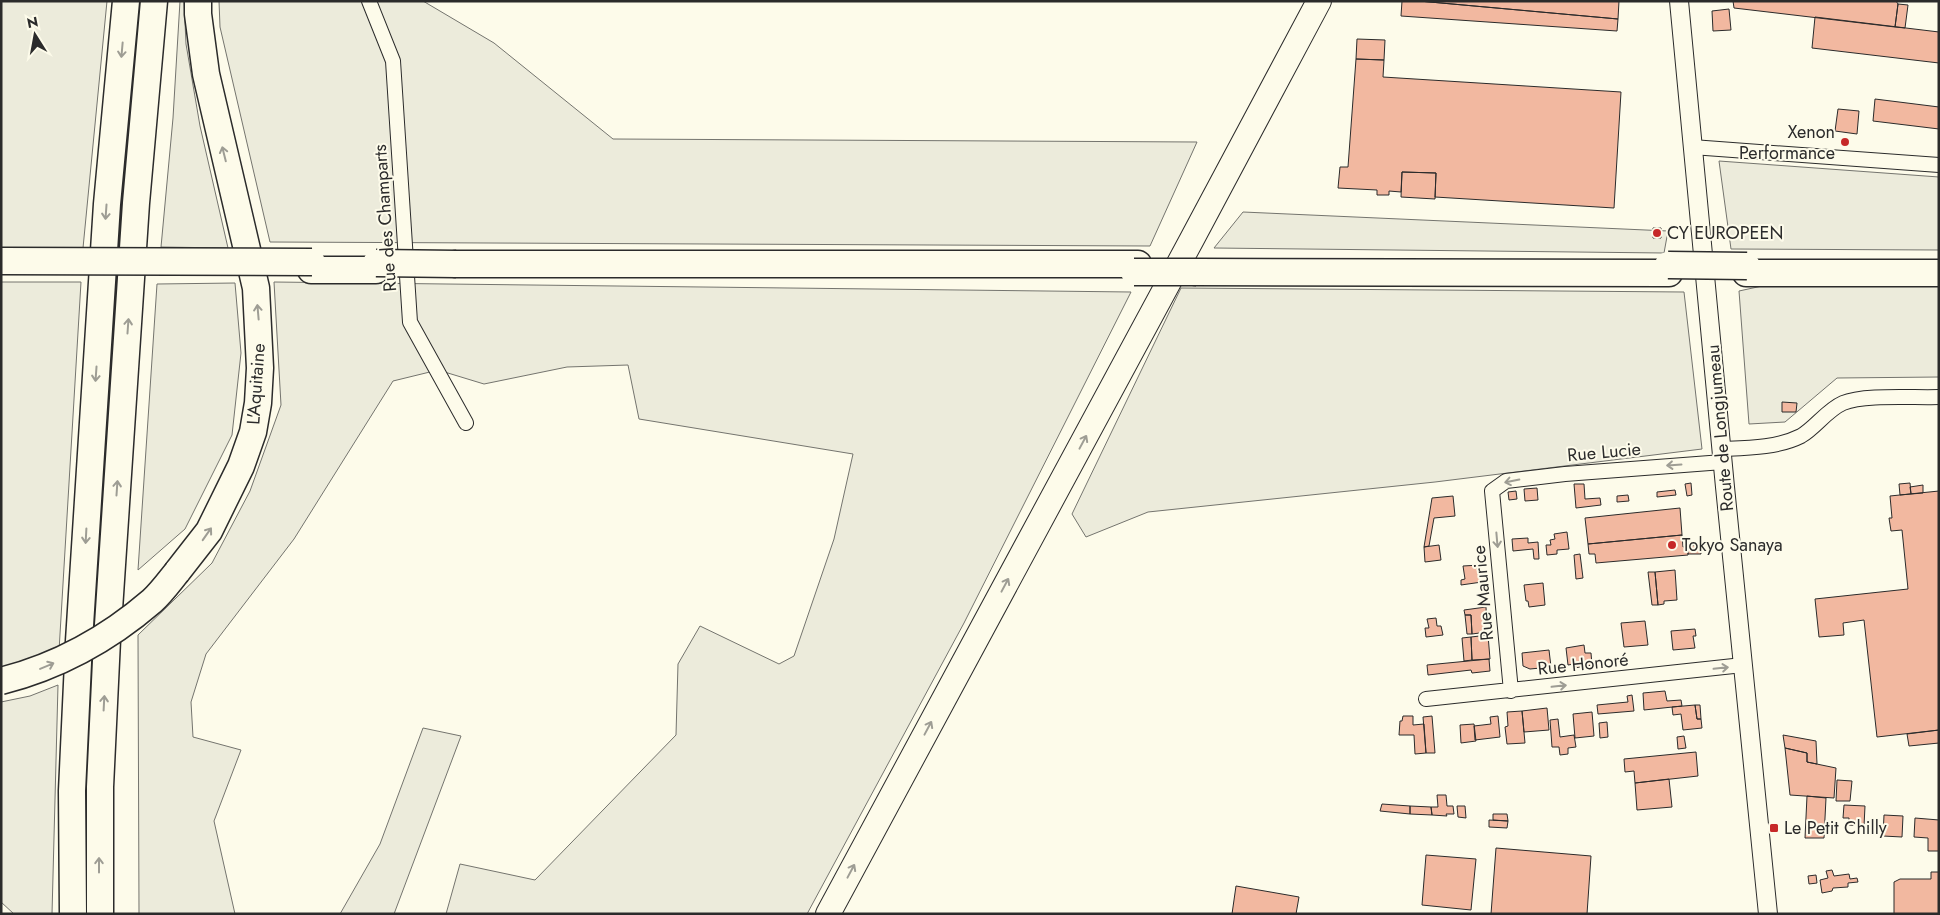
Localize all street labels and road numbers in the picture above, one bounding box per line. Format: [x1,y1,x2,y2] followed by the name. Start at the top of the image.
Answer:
[367,144,403,292] street label: Rue des Champarts
[240,342,272,426] street label: L'Aquitaine
[1700,343,1740,513] street label: Route de Longjumeau
[1566,436,1642,468] street label: Rue Lucie
[1466,544,1500,642] street label: Rue Maurice
[1536,646,1630,682] street label: Rue Honoré

